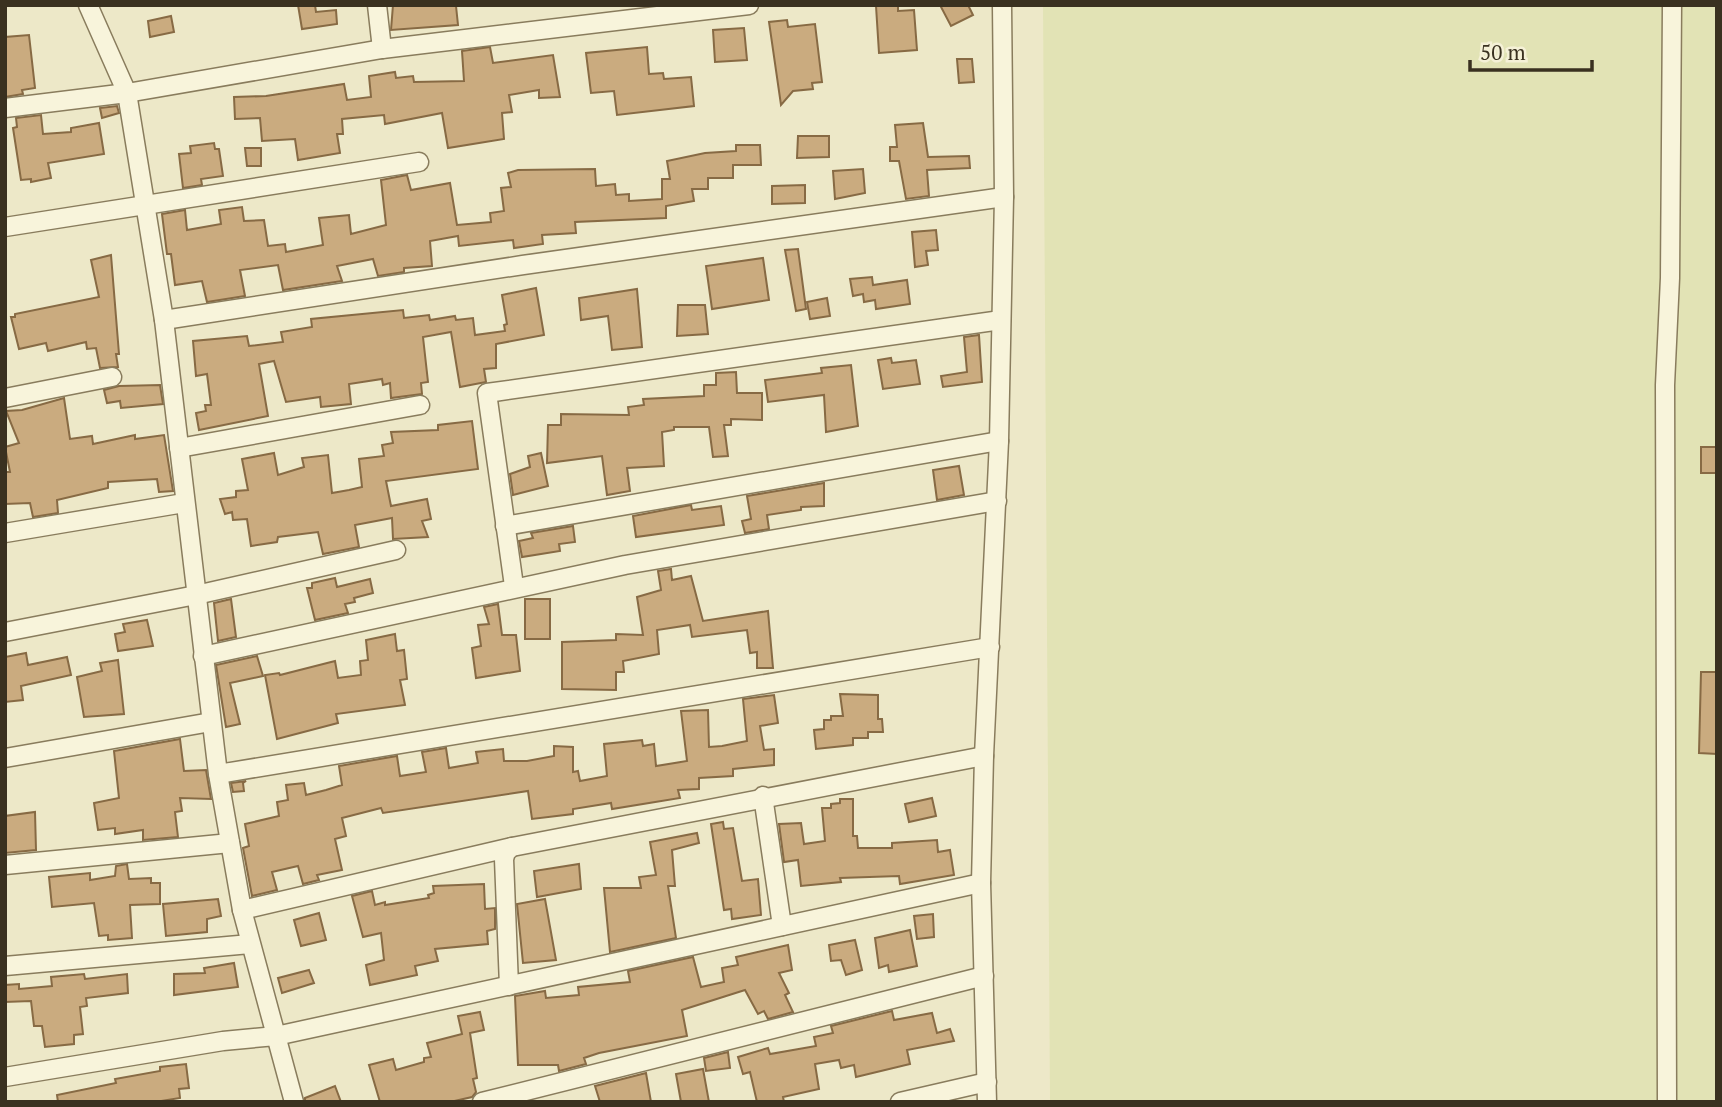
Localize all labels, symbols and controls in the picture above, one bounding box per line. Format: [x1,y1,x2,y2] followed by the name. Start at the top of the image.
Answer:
[1470,28,1592,72] scale bar
[1480,38,1526,66] text: 50 m

